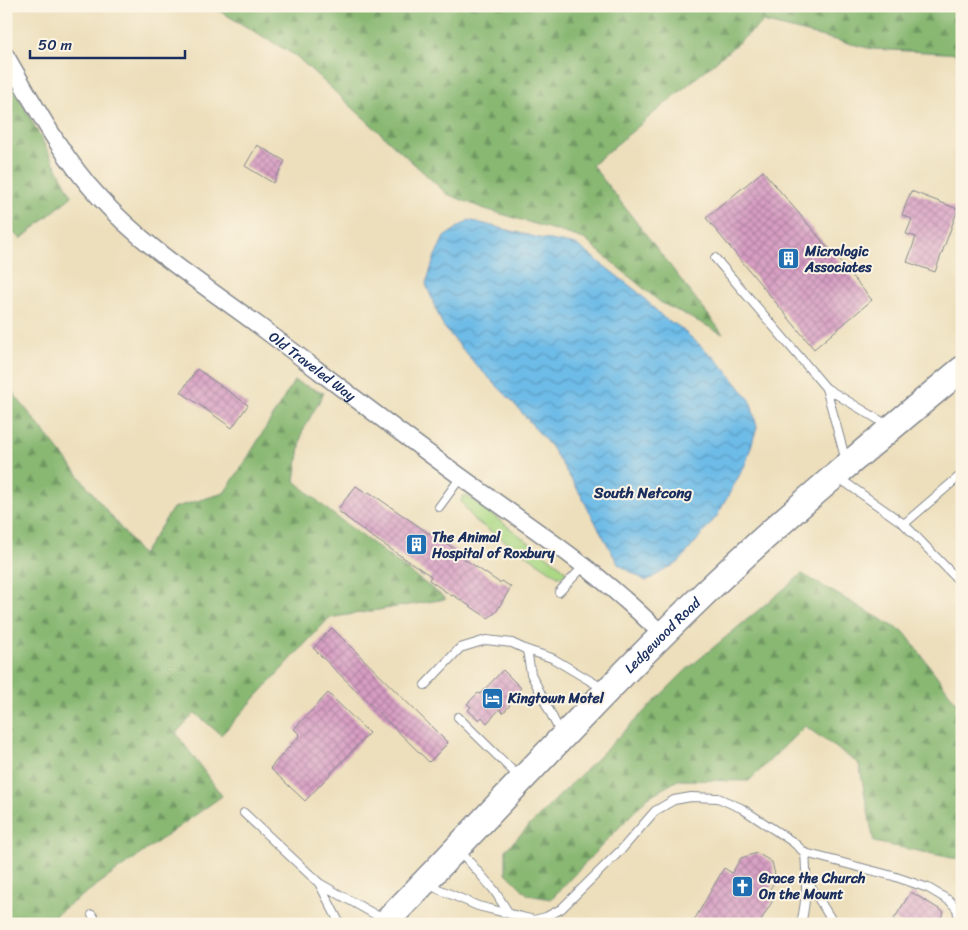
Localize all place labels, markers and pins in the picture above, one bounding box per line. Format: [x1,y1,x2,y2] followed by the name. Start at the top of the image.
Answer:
[804,239,872,280] place label: Micrologic Associates
[777,247,801,271] building icon: Micrologic Associates
[431,525,556,566] place label: The Animal Hospital of Roxbury
[404,533,428,557] building icon: The Animal Hospital of Roxbury
[480,686,504,710] hotel icon: Kingtown Motel
[507,686,605,711] place label: Kingtown Motel
[758,866,866,907] place label: Grace the Church On the Mount
[731,874,755,898] church icon: Grace the Church On the Mount

